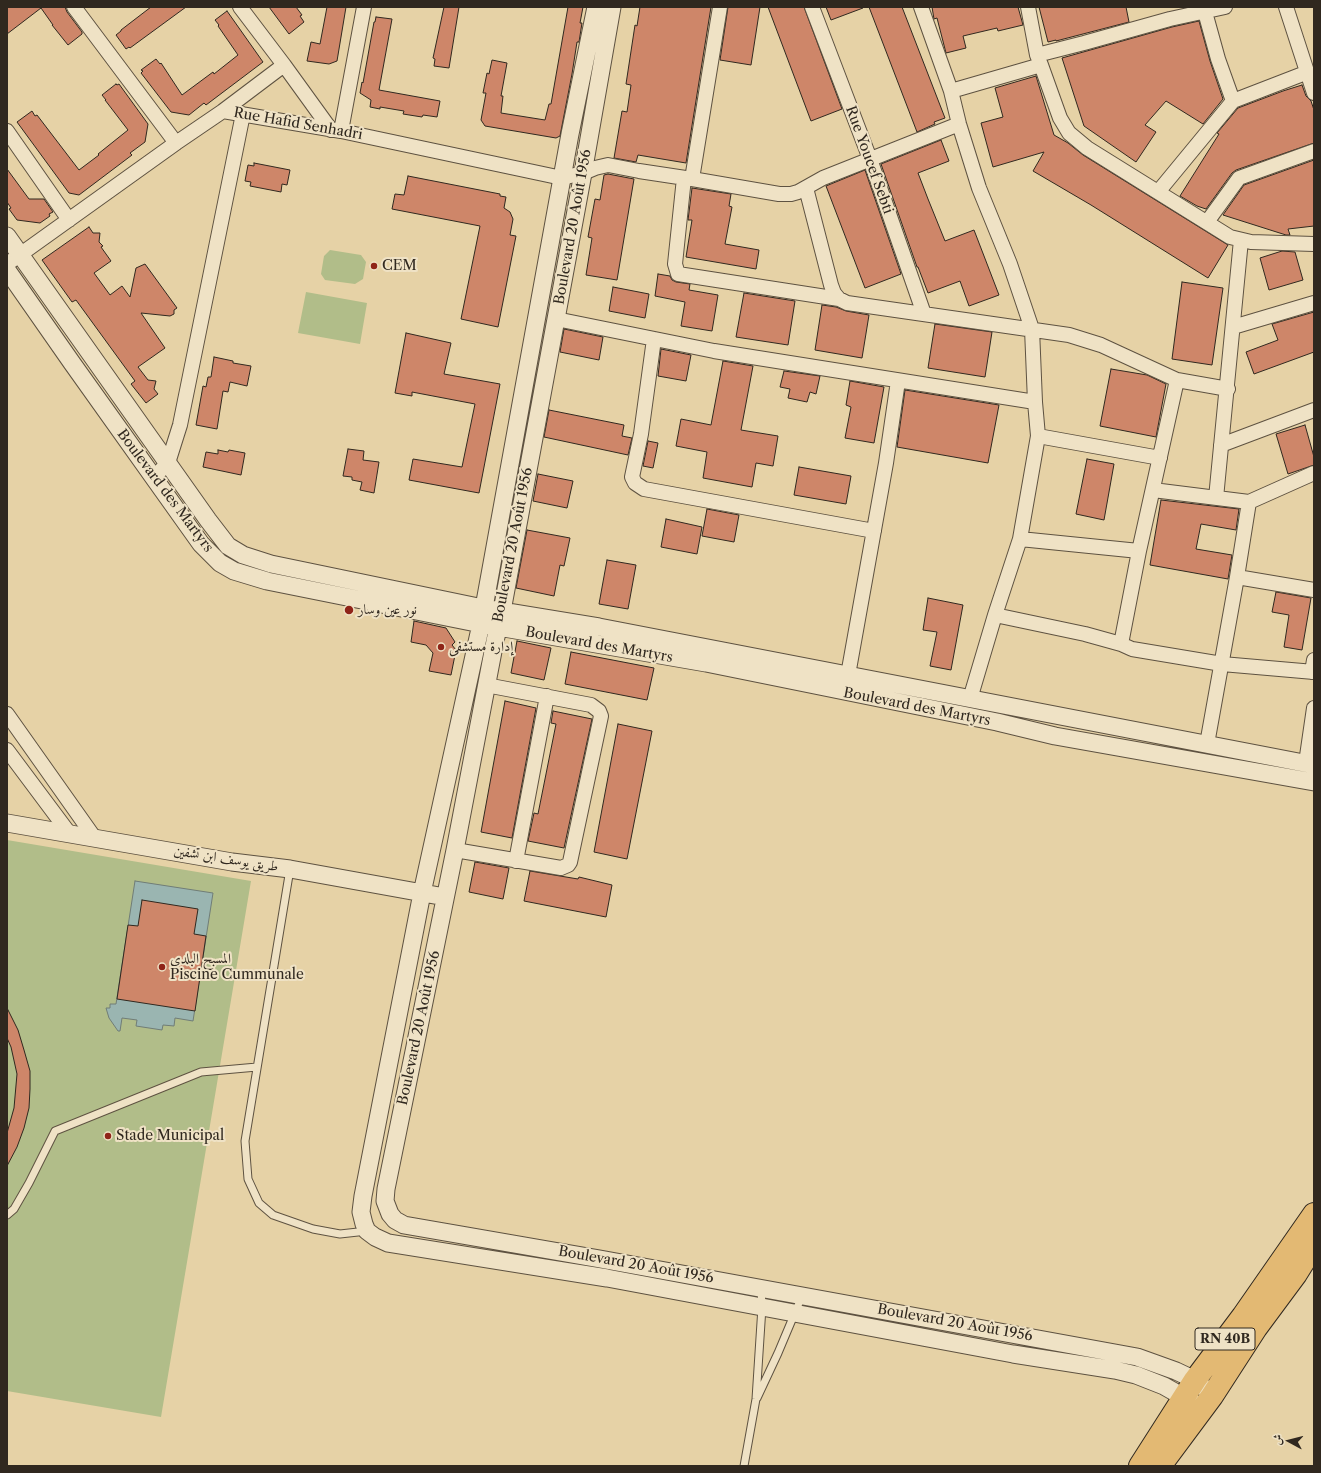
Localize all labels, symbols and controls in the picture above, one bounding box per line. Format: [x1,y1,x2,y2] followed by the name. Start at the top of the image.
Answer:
[232,104,364,144] street label: Rue Hafid Senhadri
[842,104,896,216] street label: Rue Youcef Sebti
[551,148,595,306] street label: Boulevard 20 Août 1956
[382,258,417,274] place label: CEM
[369,261,379,271] marker: CEM
[113,426,217,556] street label: Boulevard des Martyrs
[490,466,536,624] street label: Boulevard 20 Août 1956
[358,602,417,618] place label: نور عين وسار
[343,604,355,616] marker: نور عين وسار
[524,624,674,666] street label: Boulevard des Martyrs
[449,639,513,655] place label: إدارة مستشفى
[436,642,446,652] marker: إدارة مستشفى
[842,684,992,730] street label: Boulevard des Martyrs
[172,842,280,876] street label: طريق يوسف ابن تشفين
[394,949,444,1107] street label: Boulevard 20 Août 1956
[170,951,304,984] place label: المسبح البلدي Piscine Cummunale
[157,962,167,972] marker: المسبح البلدي Piscine Cummunale
[116,1128,224,1144] place label: Stade Municipal
[103,1131,113,1141] marker: Stade Municipal
[557,1243,715,1287] street label: Boulevard 20 Août 1956
[876,1301,1034,1345] street label: Boulevard 20 Août 1956
[1195,1328,1255,1350] road number: RN 40B
[1269,1421,1309,1461] north arrow
[1269,1433,1285,1446] text: ش

